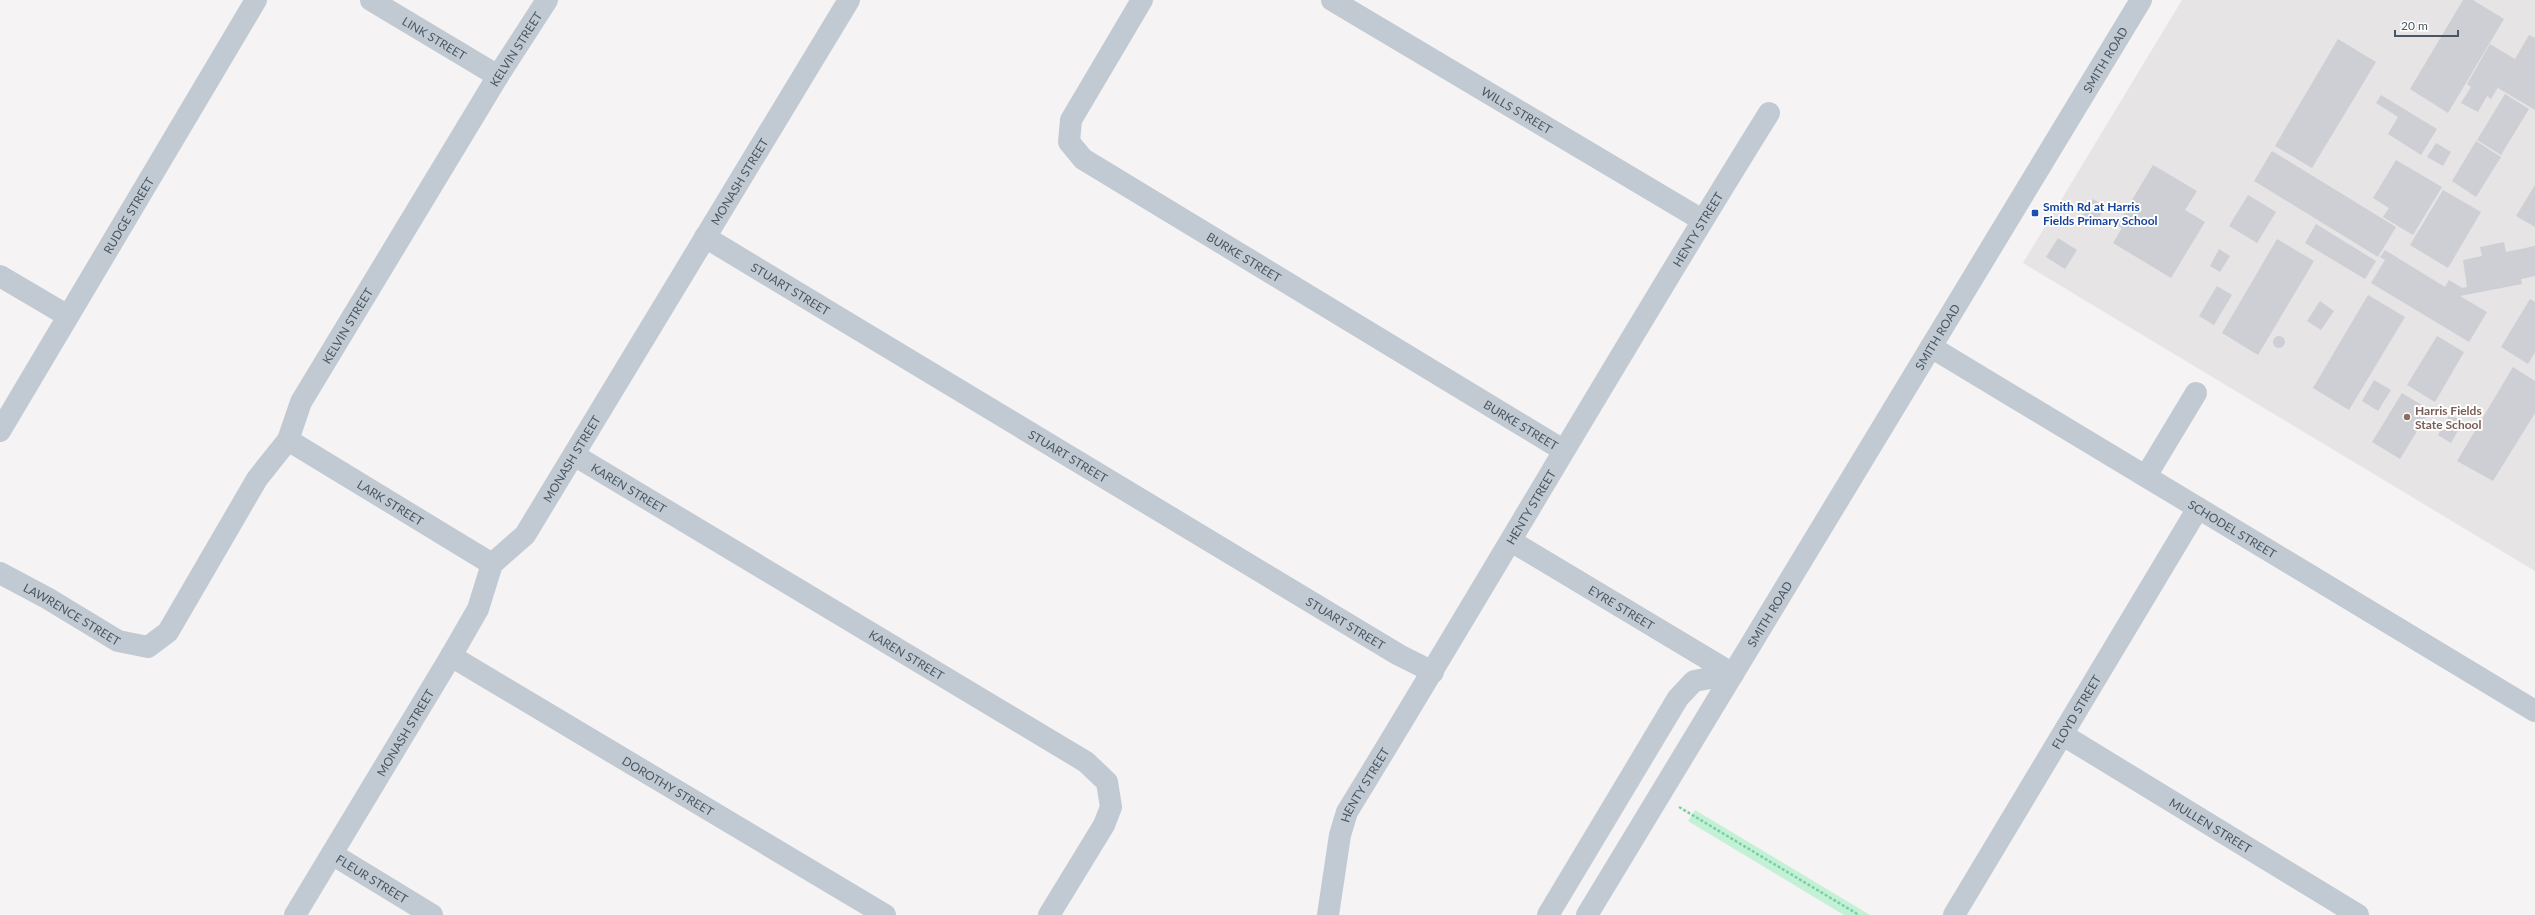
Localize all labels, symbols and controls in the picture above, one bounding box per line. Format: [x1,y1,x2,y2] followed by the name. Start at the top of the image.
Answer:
[486,9,545,89] street label: KELVIN STREET
[2395,12,2458,38] scale bar
[400,13,469,63] street label: LINK STREET
[2401,18,2428,33] text: 20 m
[2079,24,2131,95] street label: SMITH ROAD
[1479,83,1555,137] street label: WILLS STREET
[707,135,771,228] street label: MONASH STREET
[100,174,157,256] street label: RUDGE STREET
[1669,189,1726,269] street label: HENTY STREET
[2043,199,2158,228] place label: Smith Rd at Harris Fields Primary School
[2030,208,2040,218] marker: Smith Rd at Harris Fields Primary School
[1204,228,1284,285] street label: BURKE STREET
[748,259,833,318] street label: STUART STREET
[319,285,376,366] street label: KELVIN STREET
[1911,301,1963,372] street label: SMITH ROAD
[1481,396,1561,453] street label: BURKE STREET
[2415,403,2482,432] place label: Harris Fields State School
[539,412,603,505] street label: MONASH STREET
[2402,412,2412,422] marker: Harris Fields State School
[1026,426,1110,485] street label: STUART STREET
[589,460,669,516] street label: KAREN STREET
[1502,467,1559,547] street label: HENTY STREET
[355,476,426,528] street label: LARK STREET
[2186,496,2279,561] street label: SCHODEL STREET
[1744,578,1795,650] street label: SMITH ROAD
[21,580,123,648] street label: LAWRENCE STREET
[1586,582,1657,633] street label: EYRE STREET
[1304,593,1388,652] street label: STUART STREET
[866,626,947,683] street label: KAREN STREET
[2048,672,2104,751] street label: FLOYD STREET
[373,686,437,779] street label: MONASH STREET
[1337,745,1392,824] street label: HENTY STREET
[620,753,717,819] street label: DOROTHY STREET
[2167,794,2255,856] street label: MULLEN STREET
[333,851,411,906] street label: FLEUR STREET

